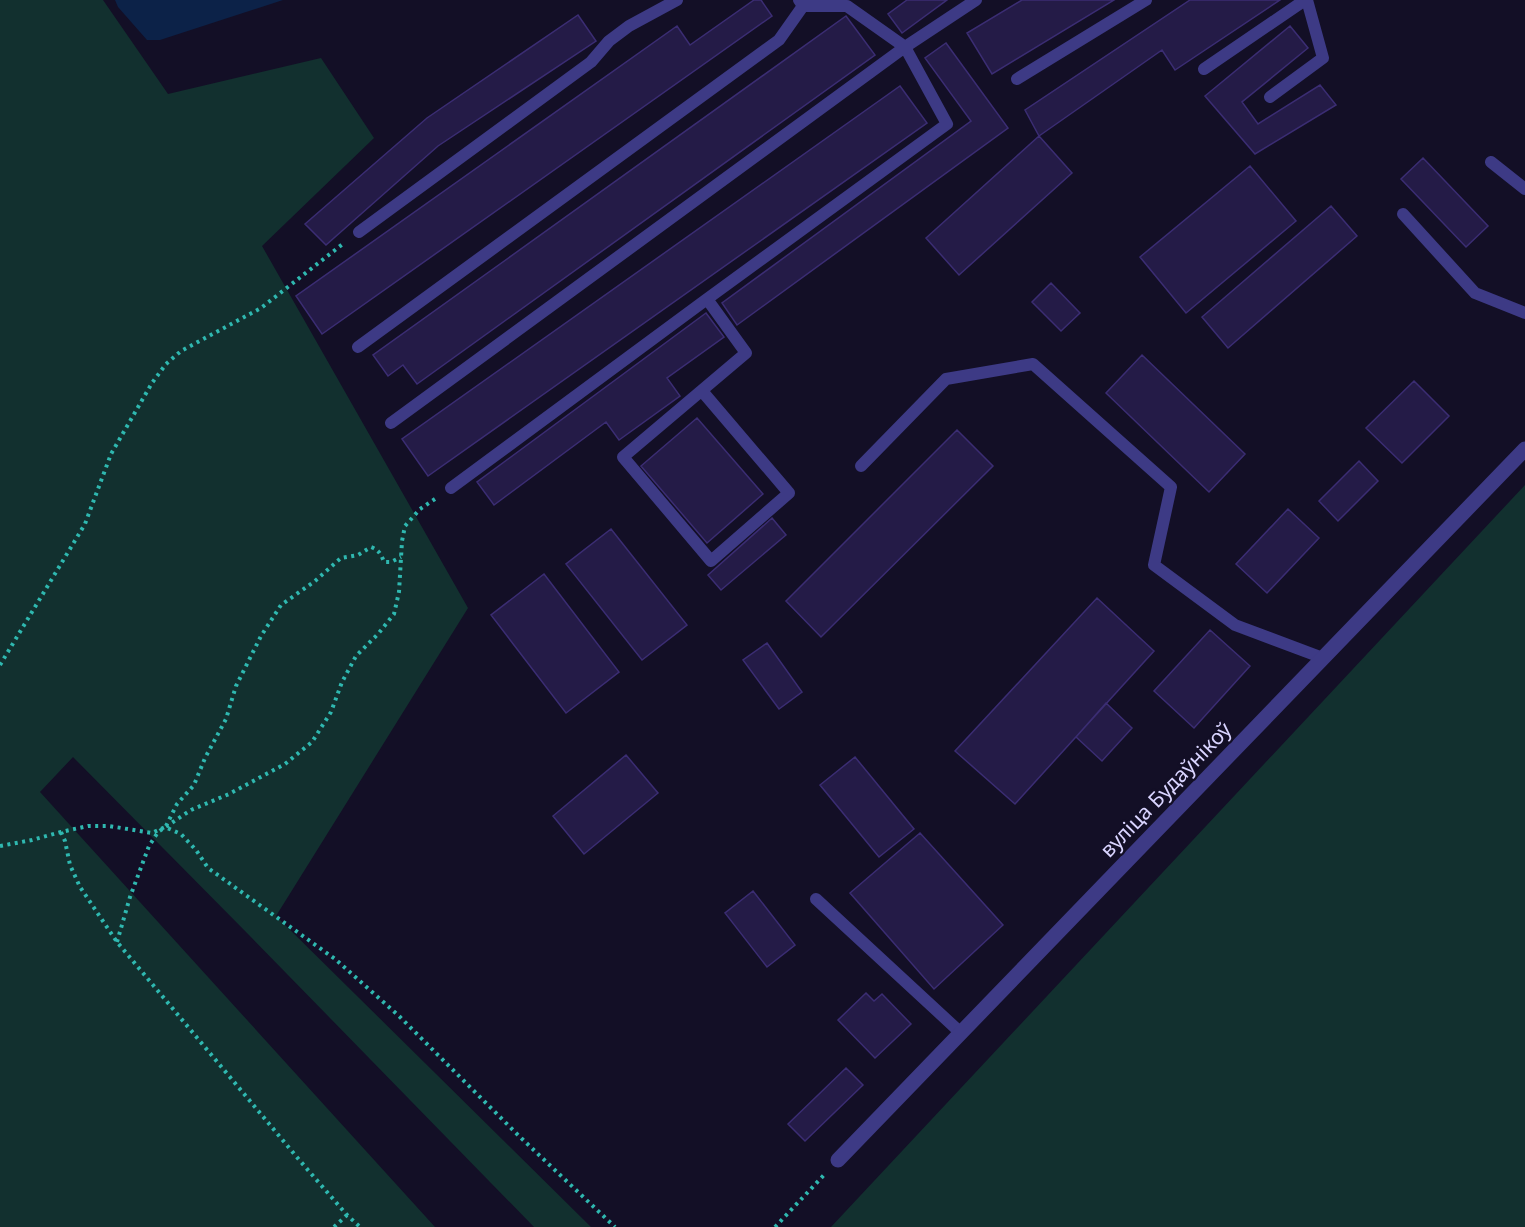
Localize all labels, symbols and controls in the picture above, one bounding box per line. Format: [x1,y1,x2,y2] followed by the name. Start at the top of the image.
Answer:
[1093,715,1237,863] street label: вуліца Будаўнікоў

